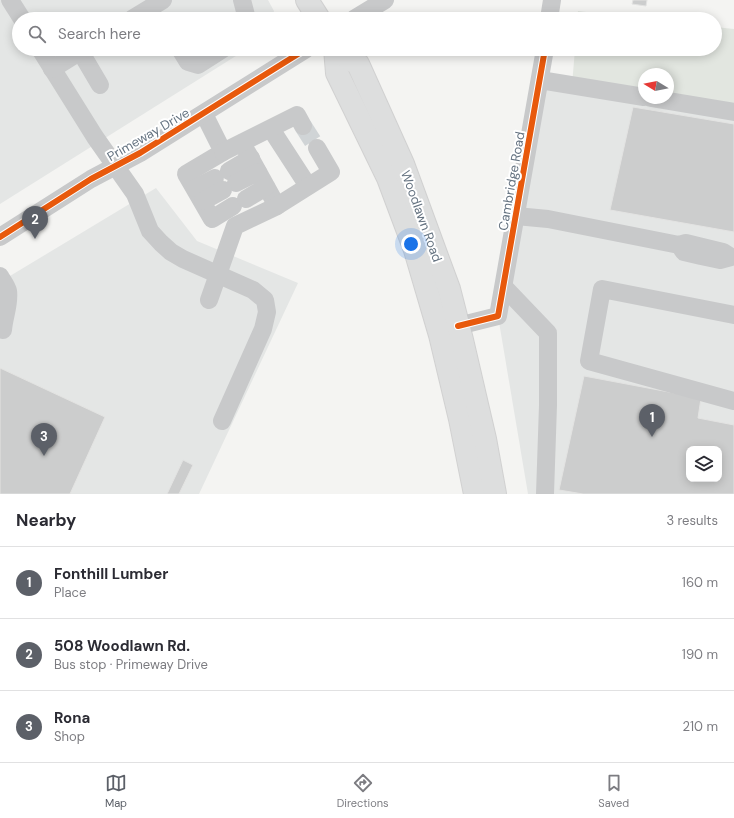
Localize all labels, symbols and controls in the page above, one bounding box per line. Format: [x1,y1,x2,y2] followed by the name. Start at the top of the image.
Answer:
[12,12,722,56] search box
[26,23,48,45] icon: search
[58,24,141,44] text: Search here
[638,68,674,104] north arrow
[104,104,192,165] street label: Primeway Drive
[494,130,529,232] street label: Cambridge Road
[397,168,446,264] street label: Woodlawn Road
[22,206,48,239] pin: 2
[401,234,421,254] your location
[639,404,665,437] pin: 1
[31,423,57,456] pin: 3
[686,446,722,482] map controls
[686,446,722,482] button: layers
[16,509,76,531] text: Nearby
[666,512,718,529] text: 3 results
[54,564,168,584] text: Fonthill Lumber
[27,574,31,591] text: 1
[682,574,718,591] text: 160 m
[54,584,86,601] text: Place
[54,636,190,656] text: 508 Woodlawn Rd.
[25,646,33,663] text: 2
[682,646,718,663] text: 190 m
[54,656,208,673] text: Bus stop · Primeway Drive
[54,708,90,728] text: Rona
[25,718,33,735] text: 3
[683,718,718,735] text: 210 m
[54,728,85,745] text: Shop
[105,772,127,810] tab: Map
[337,772,389,810] tab: Directions
[598,772,629,810] tab: Saved

